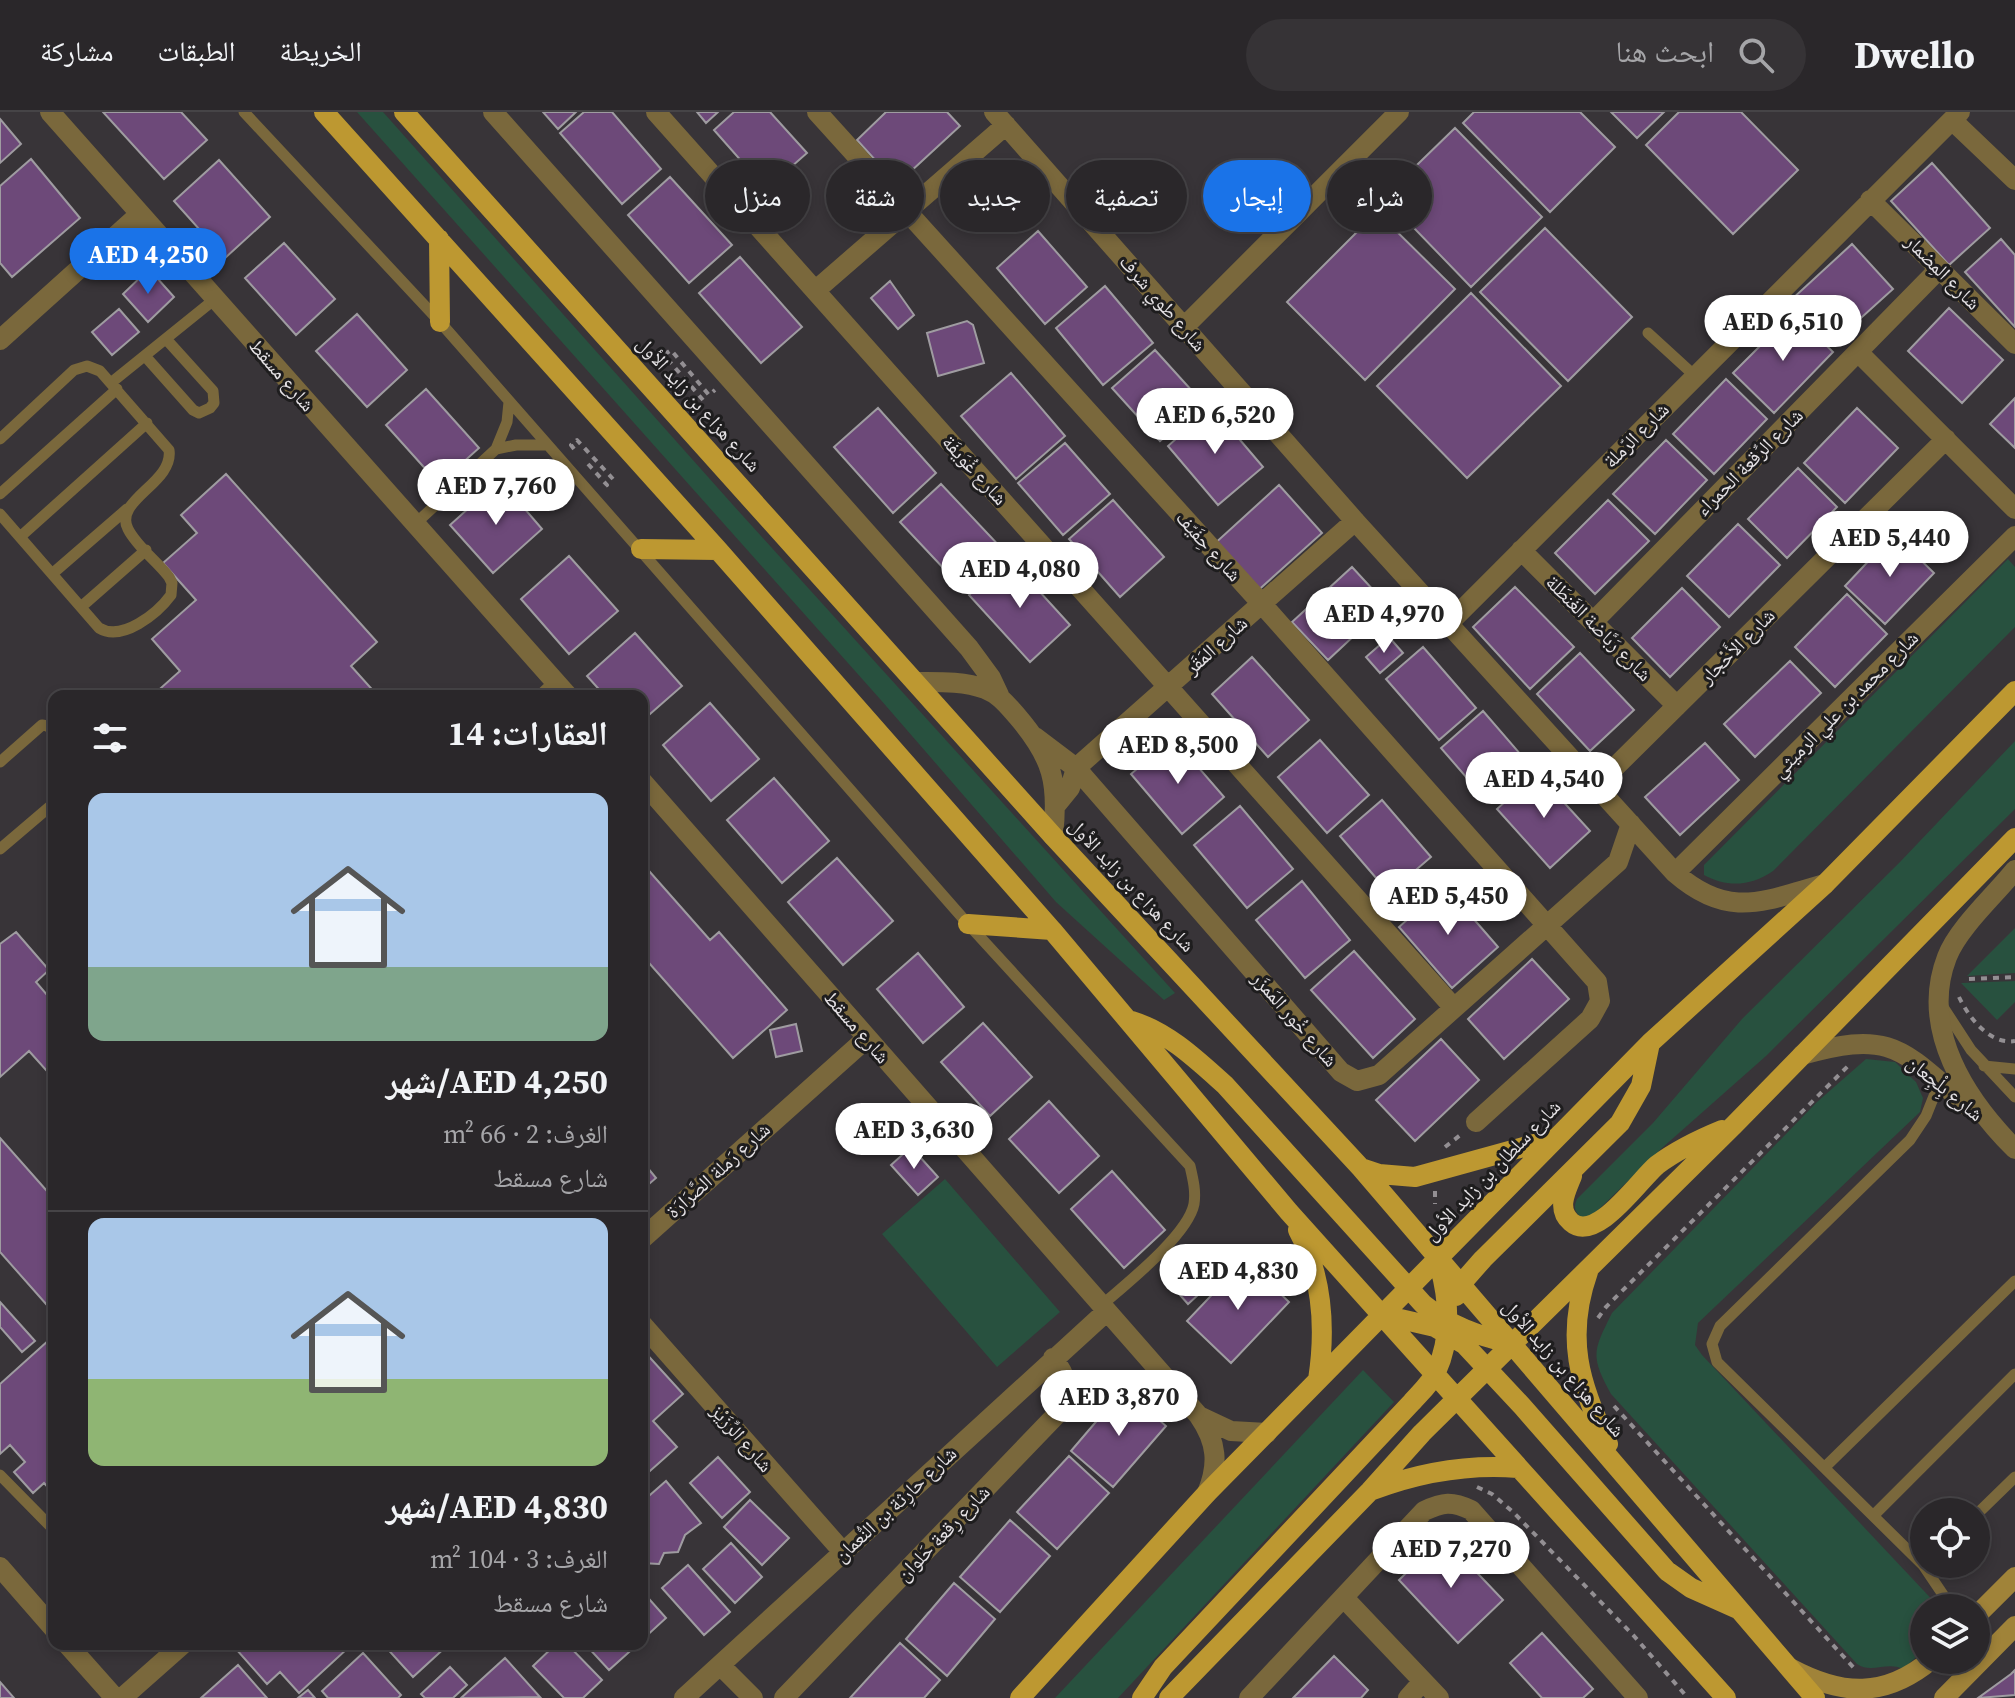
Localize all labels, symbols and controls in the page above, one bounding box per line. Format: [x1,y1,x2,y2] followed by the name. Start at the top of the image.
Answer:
[1246,19,1806,91] search box
[1854,29,1975,81] text: Dwello
[1616,31,1714,72] text: ابحث هنا
[40,32,114,70] text: مشاركة
[158,32,235,70] text: الطبقات
[279,32,362,70] text: الخريطة
[1734,33,1778,77] icon: search
[705,160,810,232] chip: منزل
[826,160,924,232] chip: شقة
[940,160,1050,232] chip: جديد
[1066,160,1187,232] chip: تصفية
[1203,160,1311,232] chip: إيجار
[1327,160,1432,232] chip: شراء
[1898,227,1987,316] street label: شارع المِضمار
[56,228,240,296] pin: AED 4,250
[87,236,209,272] text: AED 4,250
[1111,248,1213,359] street label: شارع طوي شرف
[1691,295,1875,363] pin: AED 6,510
[1722,303,1844,339] text: AED 6,510
[630,330,768,478] street label: شارع هزاع بن زايد الأول
[242,332,322,418] street label: شارع مسقط
[1123,388,1307,456] pin: AED 6,520
[1154,396,1276,432] text: AED 6,520
[1597,396,1675,474] street label: شارع الرّملة
[1689,402,1809,522] street label: شارع الرِّقعة الحمراء
[936,429,1014,511] street label: شارع غُوَيفَة
[404,459,588,527] pin: AED 7,760
[435,467,557,503] text: AED 7,760
[1170,504,1248,588] street label: شارع حِفَيّف
[1798,511,1982,579] pin: AED 5,440
[1829,519,1951,555] text: AED 5,440
[928,542,1112,610] pin: AED 4,080
[959,550,1081,586] text: AED 4,080
[1540,569,1658,687] street label: شارع رَبَّاضة الغَنطَلة
[1292,587,1476,655] pin: AED 4,970
[1323,595,1445,631] text: AED 4,970
[1692,602,1781,691] street label: شارع الأَحْجار
[1178,609,1254,681] street label: شارع المَقَر
[1765,624,1926,785] street label: شارع محمد بن علي الرميثي
[448,710,608,756] text: العقارات: 14
[88,716,132,760] icon: filters
[1086,718,1270,786] pin: AED 8,500
[1117,726,1239,762] text: AED 8,500
[1452,752,1636,820] pin: AED 4,540
[1483,760,1605,796] text: AED 4,540
[1062,812,1202,958] street label: شارع هزاع بن زايد الأول
[276,845,420,989] icon: home
[1356,869,1540,937] pin: AED 5,450
[1387,877,1509,913] text: AED 5,450
[1245,964,1344,1073] street label: شارع خُور المَمزَر
[817,984,897,1070] street label: شارع مسقط
[1900,1048,1989,1128] street label: شارع بِلْجِعان
[386,1058,608,1104] text: AED 4,250/شهر
[1417,1093,1567,1247] street label: شارع سلطان بن زايد الأول
[822,1103,1006,1171] pin: AED 3,630
[853,1111,975,1147] text: AED 3,630
[443,1116,608,1152] text: الغرف: 2 · 66 m²
[660,1116,776,1224] street label: شارع رَملة الصَّرَارَة
[493,1160,608,1196] text: شارع مسقط
[1146,1244,1330,1312] pin: AED 4,830
[1177,1252,1299,1288] text: AED 4,830
[276,1270,420,1414] icon: home
[1496,1293,1632,1443] street label: شارع هزاع بن زايد الأول
[1027,1370,1211,1438] pin: AED 3,870
[1058,1378,1180,1414] text: AED 3,870
[704,1397,780,1478] street label: شارع الرِّزَيْز
[827,1440,964,1569] street label: شارع حارِثة بن النُّعمان
[890,1479,997,1588] street label: شارع رِقعة حَلوان
[386,1483,608,1529] text: AED 4,830/شهر
[1910,1498,1990,1674] map controls
[1910,1498,1990,1578] button: locate
[1359,1522,1543,1590] pin: AED 7,270
[1390,1530,1512,1566] text: AED 7,270
[430,1541,608,1577] text: الغرف: 3 · 104 m²
[493,1585,608,1621] text: شارع مسقط
[1910,1594,1990,1674] button: layers

